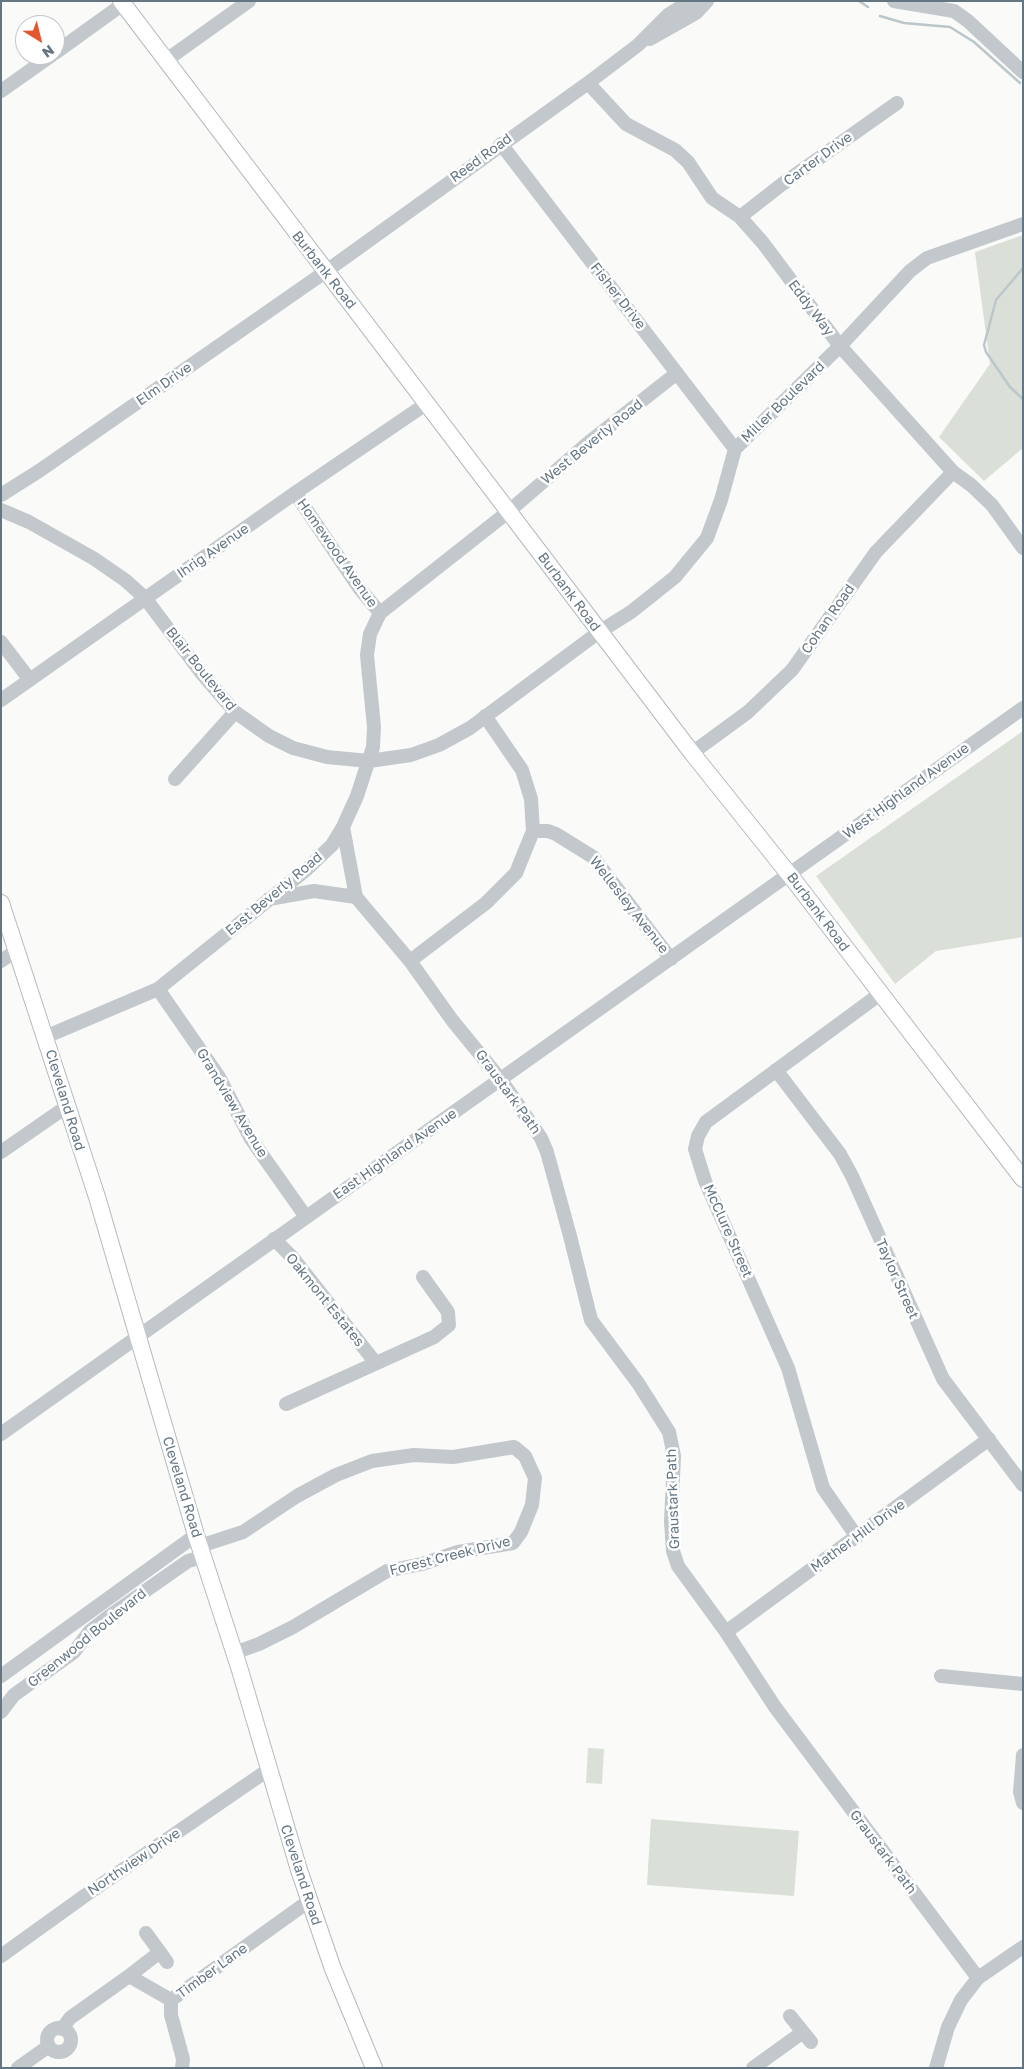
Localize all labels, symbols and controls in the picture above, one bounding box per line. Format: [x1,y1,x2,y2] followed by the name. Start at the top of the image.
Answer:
[15,15,65,65] north arrow
[39,42,58,62] text: N
[780,129,856,189] street label: Carter Drive
[447,130,515,186] street label: Reed Road
[288,228,360,312] street label: Burbank Road
[587,259,649,333] street label: Fisher Drive
[785,277,837,339] street label: Eddy Way
[738,358,828,446] street label: Miller Boulevard
[133,359,195,409] street label: Elm Drive
[538,396,646,488] street label: West Beverly Road
[293,495,381,611] street label: Homewood Avenue
[174,520,252,582] street label: Ihrig Avenue
[534,549,604,635] street label: Burbank Road
[798,581,858,657] street label: Cohan Road
[162,624,240,714] street label: Blair Boulevard
[840,740,972,842] street label: West Highland Avenue
[222,849,326,939] street label: East Beverly Road
[586,853,672,957] street label: Wellesley Avenue
[783,869,853,955] street label: Burbank Road
[193,1045,271,1161] street label: Grandview Avenue
[472,1046,544,1138] street label: Graustark Path
[42,1047,88,1153] street label: Cleveland Road
[330,1105,460,1203] street label: East Highland Avenue
[700,1182,756,1280] street label: McClure Street
[872,1236,922,1322] street label: Taylor Street
[282,1250,368,1350] street label: Oakmont Estates
[159,1434,205,1540] street label: Cleveland Road
[663,1449,683,1549] street label: Graustark Path
[807,1496,909,1576] street label: Mather Hill Drive
[388,1533,512,1579] street label: Forest Creek Drive
[24,1585,150,1691] street label: Greenwood Boulevard
[846,1807,920,1897] street label: Graustark Path
[277,1823,325,1927] street label: Cleveland Road
[85,1825,183,1899] street label: Northview Drive
[173,1940,251,2002] street label: Timber Lane

